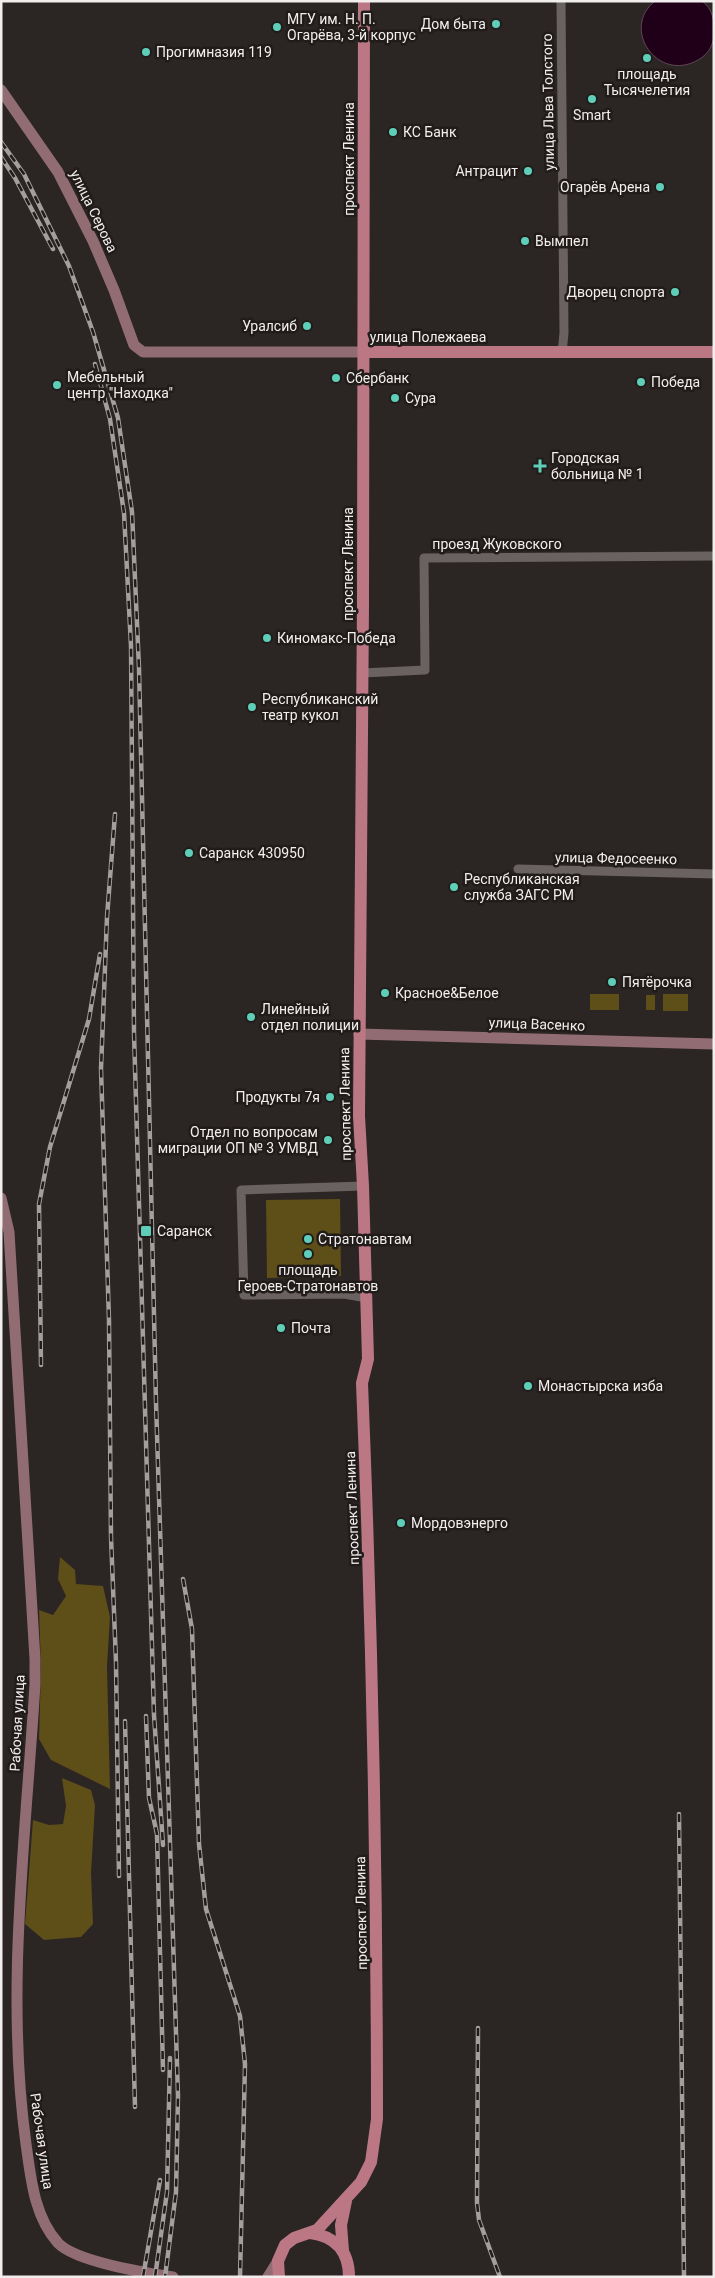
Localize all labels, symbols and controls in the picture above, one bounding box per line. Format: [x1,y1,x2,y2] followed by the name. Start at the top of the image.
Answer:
[287,11,416,43] place label: МГУ им. Н. П. Огарёва, 3-й корпус
[421,16,486,32] place label: Дом быта
[490,18,502,30] marker: Дом быта
[271,21,283,33] marker: МГУ им. Н. П. Огарёва, 3-й корпус
[539,33,557,171] street label: улица Льва Толстого
[156,44,272,60] place label: Прогимназия 119
[140,46,152,58] marker: Прогимназия 119
[641,52,653,64] marker: площадь Тысячелетия
[604,66,690,98] place label: площадь Тысячелетия
[586,93,598,105] marker: Smart
[341,102,357,216] street label: проспект Ленина
[573,107,611,123] place label: Smart
[403,124,457,140] place label: КС Банк
[387,126,399,138] marker: КС Банк
[455,163,518,179] place label: Антрацит
[522,165,534,177] marker: Антрацит
[67,167,121,255] street label: улица Серова
[560,179,650,195] place label: Огарёв Арена
[654,181,666,193] marker: Огарёв Арена
[535,233,589,249] place label: Вымпел
[519,235,531,247] marker: Вымпел
[566,284,665,300] place label: Дворец cпорта
[669,286,681,298] marker: Дворец cпорта
[242,318,297,334] place label: Уралсиб
[301,320,313,332] marker: Уралсиб
[370,329,486,345] street label: улица Полежаева
[67,369,173,401] place label: Мебельный центр "Находка"
[346,370,410,386] place label: Сбербанк
[330,372,342,384] marker: Сбербанк
[651,374,700,390] place label: Победа
[635,376,647,388] marker: Победа
[51,379,63,391] marker: Мебельный центр "Находка"
[405,390,436,406] place label: Сура
[389,392,401,404] marker: Сура
[551,450,644,482] place label: Городская больница № 1
[533,459,547,473] marker: Городская больница № 1
[340,507,356,621] street label: проспект Ленина
[432,536,562,552] street label: проезд Жуковского
[277,630,396,646] place label: Киномакс-Победа
[261,632,273,644] marker: Киномакс-Победа
[262,691,378,723] place label: Республиканский театр кукол
[246,701,258,713] marker: Республиканский театр кукол
[199,845,305,861] place label: Саранск 430950
[183,847,195,859] marker: Саранск 430950
[555,849,677,867] street label: улица Федосеенко
[464,871,580,903] place label: Республиканская служба ЗАГС РМ
[448,881,460,893] marker: Республиканская служба ЗАГС РМ
[622,974,692,990] place label: Пятёрочка
[606,976,618,988] marker: Пятёрочка
[395,985,499,1001] place label: Красное&Белое
[379,987,391,999] marker: Красное&Белое
[261,1001,359,1033] place label: Линейный отдел полиции
[245,1011,257,1023] marker: Линейный отдел полиции
[489,1014,585,1034] street label: улица Васенко
[336,1047,354,1161] street label: проспект Ленина
[235,1089,320,1105] place label: Продукты 7я
[324,1091,336,1103] marker: Продукты 7я
[158,1124,318,1156] place label: Отдел по вопросам миграции ОП № 3 УМВД
[322,1134,334,1146] marker: Отдел по вопросам миграции ОП № 3 УМВД
[157,1223,213,1239] place label: Саранск
[139,1224,153,1238] marker: Саранск
[318,1231,412,1247] place label: Стратонавтам
[302,1233,314,1245] marker: Стратонавтам
[302,1248,314,1260] marker: площадь Героев-Стратонавтов
[238,1262,378,1294] place label: площадь Героев-Стратонавтов
[291,1320,331,1336] place label: Почта
[275,1322,287,1334] marker: Почта
[538,1378,663,1394] place label: Монастырска изба
[522,1380,534,1392] marker: Монастырска изба
[342,1451,362,1565] street label: проспект Ленина
[411,1515,508,1531] place label: Мордовэнерго
[395,1517,407,1529] marker: Мордовэнерго
[6,1674,28,1772] street label: Рабочая улица
[352,1856,370,1970] street label: проспект Ленина
[27,2092,57,2190] street label: Рабочая улица

